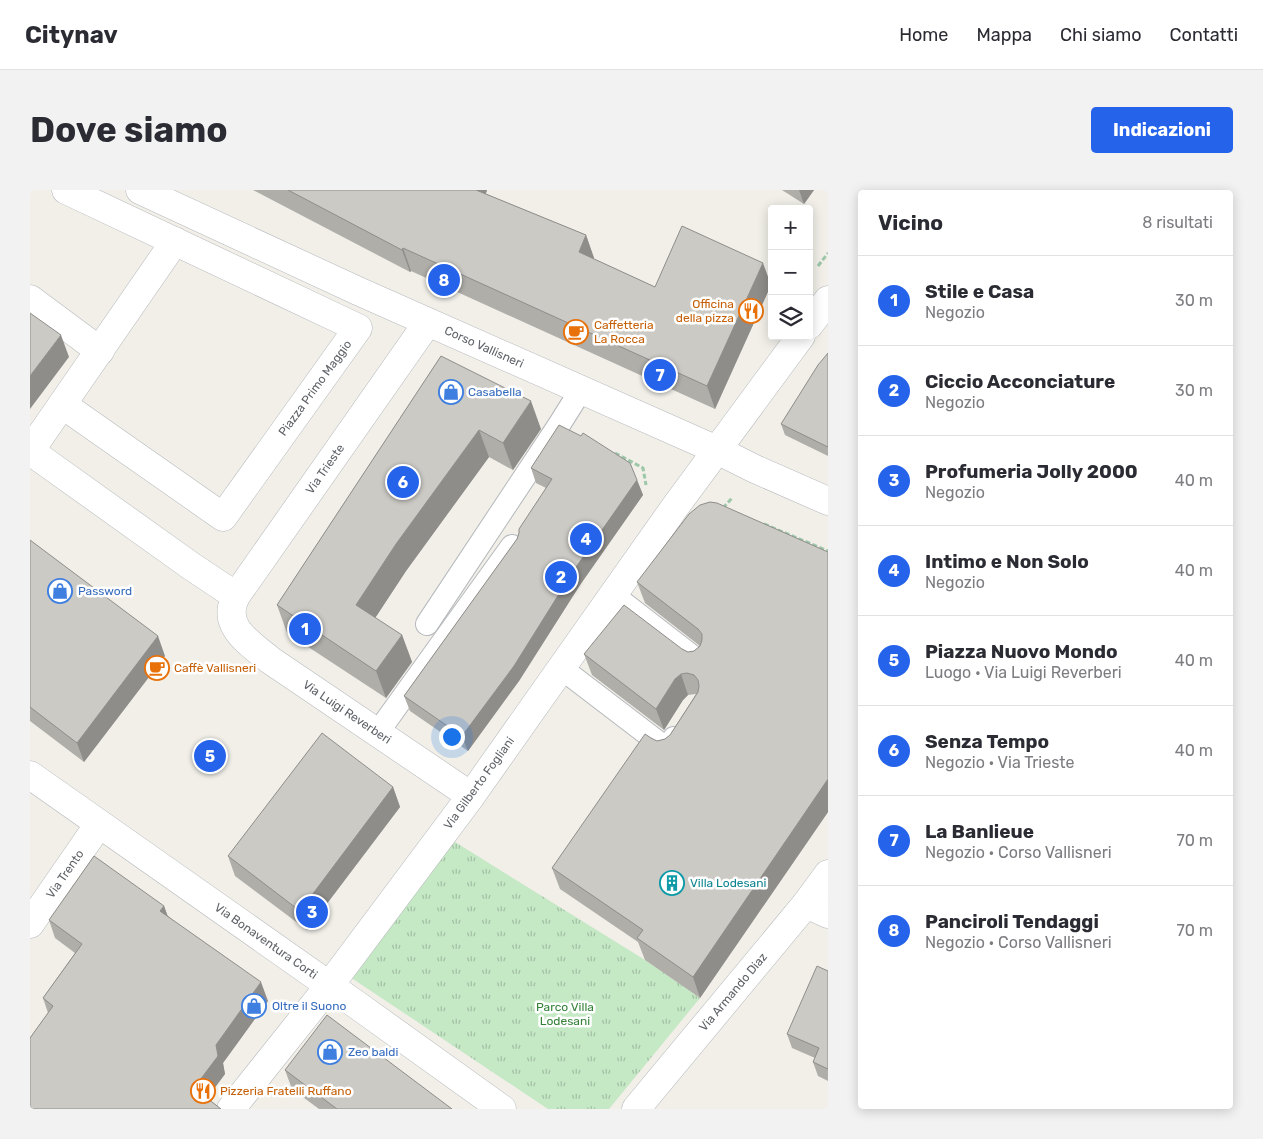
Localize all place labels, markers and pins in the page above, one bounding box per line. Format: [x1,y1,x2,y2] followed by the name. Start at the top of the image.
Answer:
[428,261,460,299] pin: 8
[676,297,734,325] place label: Officina della pizza
[738,298,764,324] restaurant icon: Officina della pizza
[594,318,654,346] place label: Caffetteria La Rocca
[563,319,589,345] cafe icon: Caffetteria La Rocca
[644,356,676,394] pin: 7
[438,379,464,405] shop icon: Casabella
[468,385,522,399] place label: Casabella
[387,463,419,501] pin: 6
[570,520,602,558] pin: 4
[545,558,577,596] pin: 2
[47,578,73,604] shop icon: Password
[78,584,132,598] place label: Password
[289,610,321,648] pin: 1
[144,655,170,681] cafe icon: Caffè Vallisneri
[174,661,256,675] place label: Caffè Vallisneri
[194,737,226,775] pin: 5
[659,870,685,896] building icon: Villa Lodesani
[690,876,767,890] place label: Villa Lodesani
[296,893,328,931] pin: 3
[241,993,267,1019] shop icon: Oltre il Suono
[272,999,346,1013] place label: Oltre il Suono
[317,1039,343,1065] shop icon: Zeo baldi
[348,1045,398,1059] place label: Zeo baldi
[190,1078,216,1104] restaurant icon: Pizzeria Fratelli Ruffano
[220,1084,352,1098] place label: Pizzeria Fratelli Ruffano

